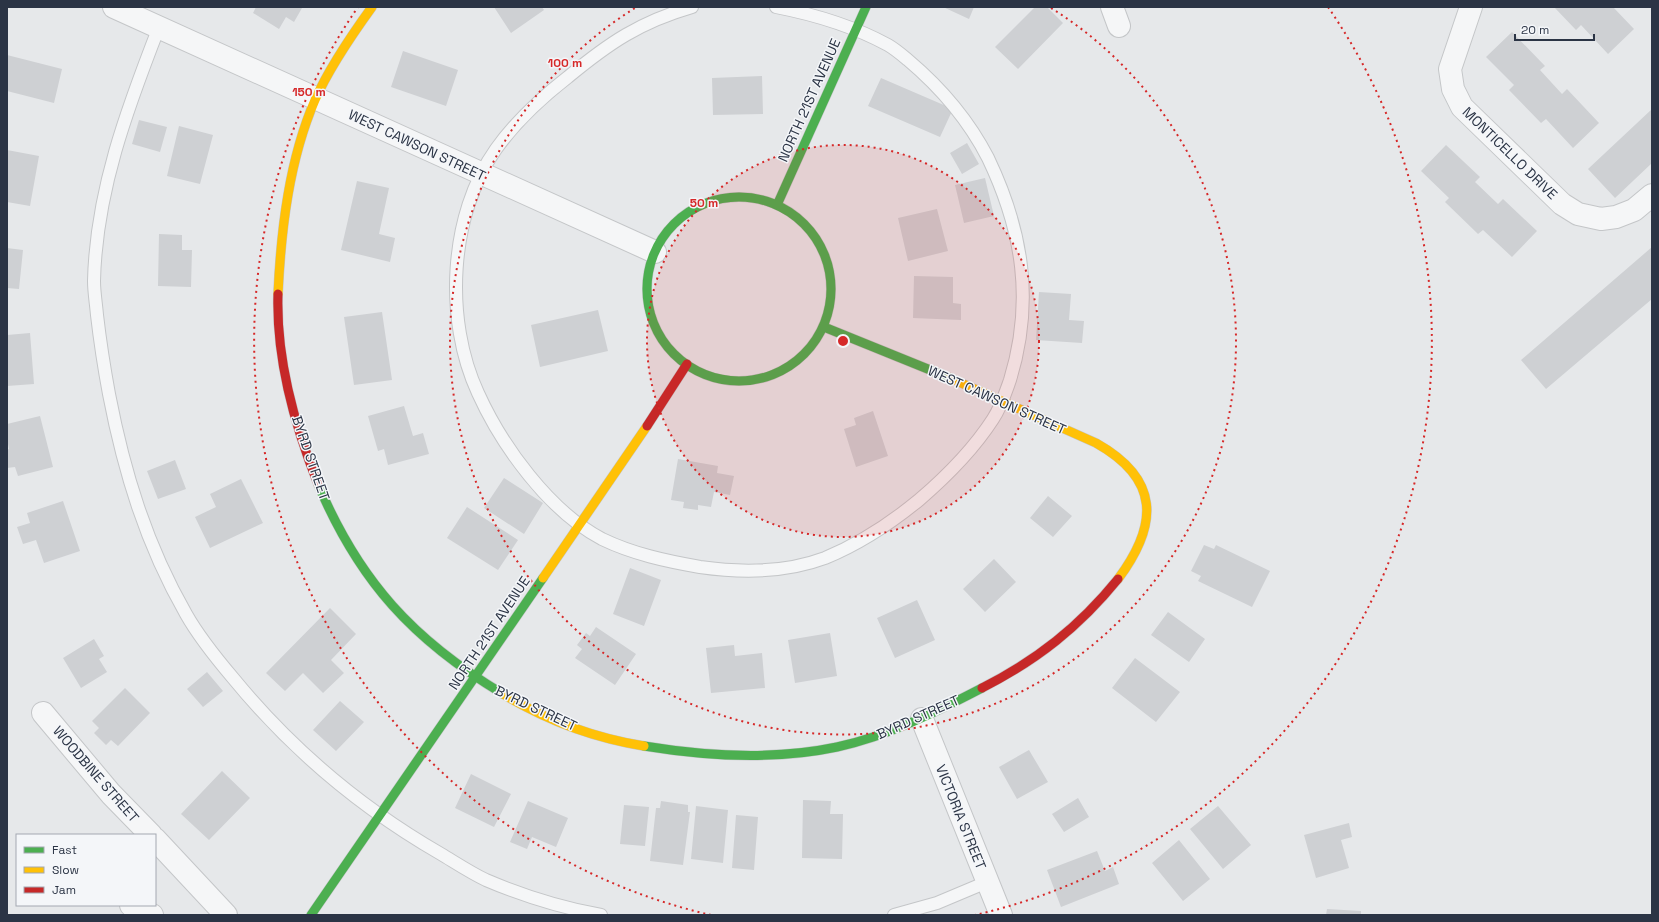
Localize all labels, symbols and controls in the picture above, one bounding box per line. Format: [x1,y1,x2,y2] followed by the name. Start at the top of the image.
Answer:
[1515,16,1594,42] scale bar
[1521,22,1549,38] text: 20 m
[774,35,844,165] street label: NORTH 21ST AVENUE
[548,55,582,71] text: 100 m
[292,84,326,100] text: 150 m
[1459,103,1561,203] street label: MONTICELLO DRIVE
[345,105,489,185] street label: WEST CAWSON STREET
[690,195,718,211] text: 50 m
[836,334,850,348] centre of rings
[925,361,1069,439] street label: WEST CAWSON STREET
[288,413,334,503] street label: BYRD STREET
[444,573,534,693] street label: NORTH 21ST AVENUE
[492,681,580,735] street label: BYRD STREET
[874,691,962,743] street label: BYRD STREET
[49,722,143,826] street label: WOODBINE STREET
[932,762,990,872] street label: VICTORIA STREET
[16,834,156,906] legend
[52,842,77,858] text: Fast
[52,862,79,878] text: Slow
[52,882,76,898] text: Jam

